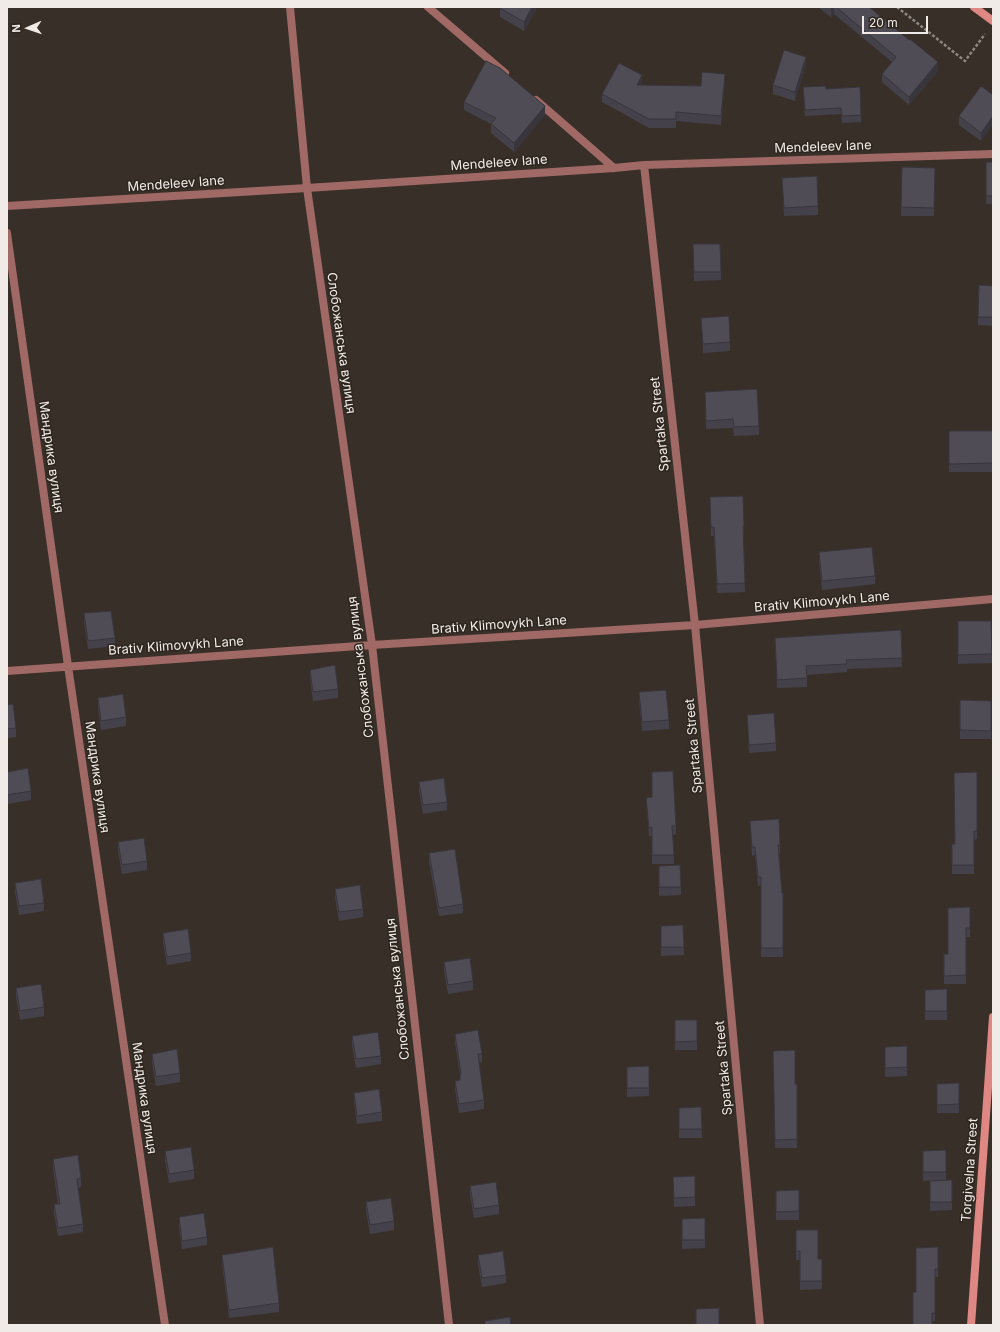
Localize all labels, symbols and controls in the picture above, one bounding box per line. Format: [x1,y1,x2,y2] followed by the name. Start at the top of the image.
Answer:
[8,8,48,48] north arrow
[864,8,930,34] scale bar
[869,15,898,30] text: 20 m
[9,24,23,33] text: N
[774,138,872,156] street label: Mendeleev lane
[450,152,548,174] street label: Mendeleev lane
[127,173,225,195] street label: Mendeleev lane
[323,271,359,415] street label: Слобожанська вулиця
[647,376,673,472] street label: Spartaka Street
[35,400,67,514] street label: Мандрика вулиця
[754,588,890,616] street label: Brativ Klimovykh Lane
[345,595,377,739] street label: Слобожанська вулиця
[431,612,567,638] street label: Brativ Klimovykh Lane
[108,633,244,659] street label: Brativ Klimovykh Lane
[682,698,706,794] street label: Spartaka Street
[81,720,113,834] street label: Мандрика вулиця
[383,917,413,1061] street label: Слобожанська вулиця
[712,1020,736,1116] street label: Spartaka Street
[128,1041,160,1155] street label: Мандрика вулиця
[959,1118,981,1222] street label: Torgivelna Street

